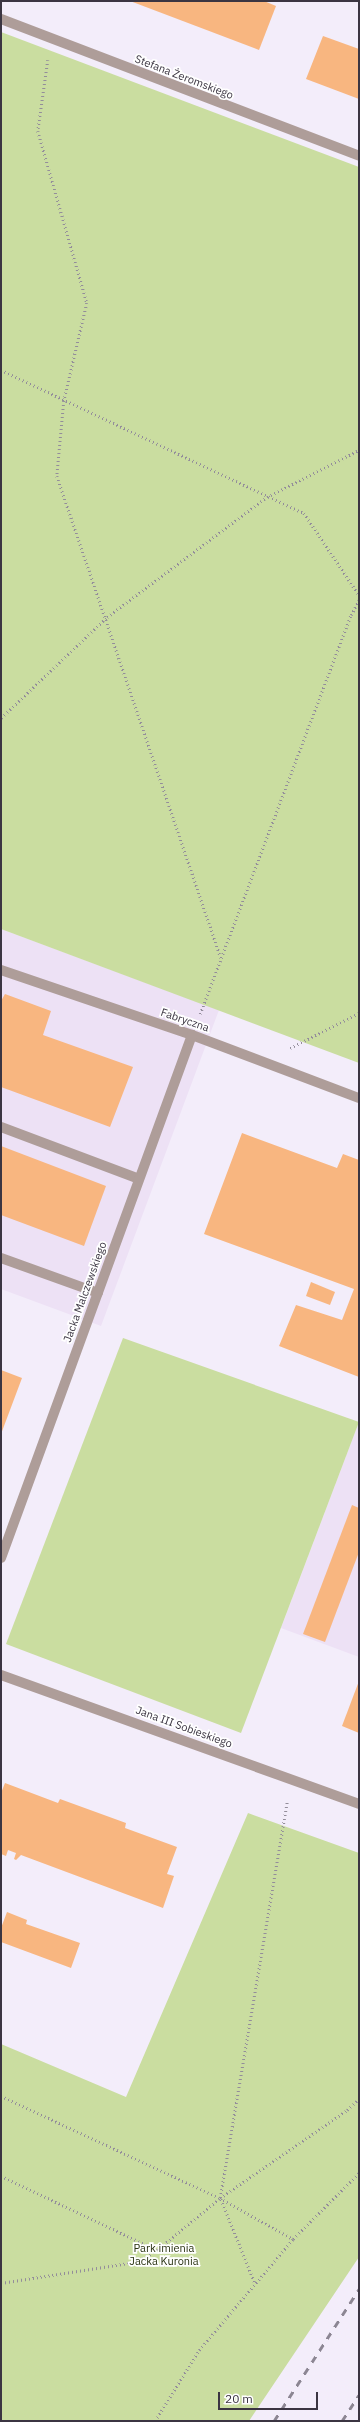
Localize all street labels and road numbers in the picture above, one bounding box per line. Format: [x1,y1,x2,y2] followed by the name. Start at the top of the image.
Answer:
[133,52,235,102] street label: Stefana Żeromskiego
[159,1006,211,1034] street label: Fabryczna
[61,1240,109,1344] street label: Jacka Malczewskiego
[134,1703,234,1751] street label: Jana III Sobieskiego

